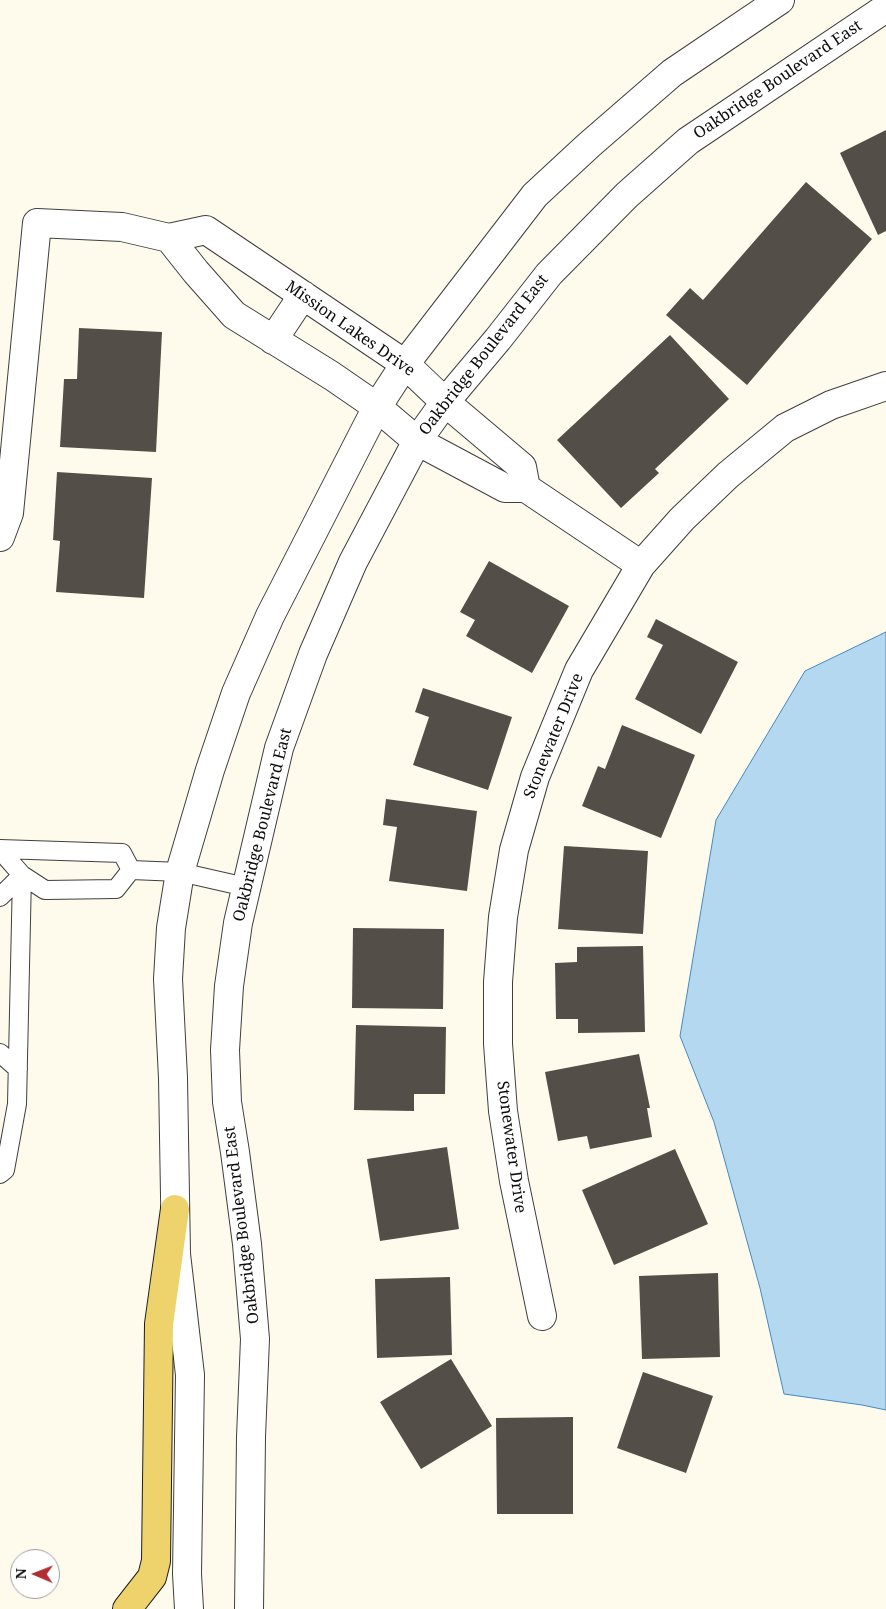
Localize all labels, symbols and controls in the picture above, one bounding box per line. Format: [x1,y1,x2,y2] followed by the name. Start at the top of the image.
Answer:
[690,16,866,144] street label: Oakbridge Boulevard East
[415,271,553,439] street label: Oakbridge Boulevard East
[282,277,418,381] street label: Mission Lakes Drive
[520,671,588,801] street label: Stonewater Drive
[230,726,296,924] street label: Oakbridge Boulevard East
[492,1080,530,1214] street label: Stonewater Drive
[220,1125,264,1325] street label: Oakbridge Boulevard East
[10,1549,60,1599] north arrow
[11,1568,30,1579] text: N

